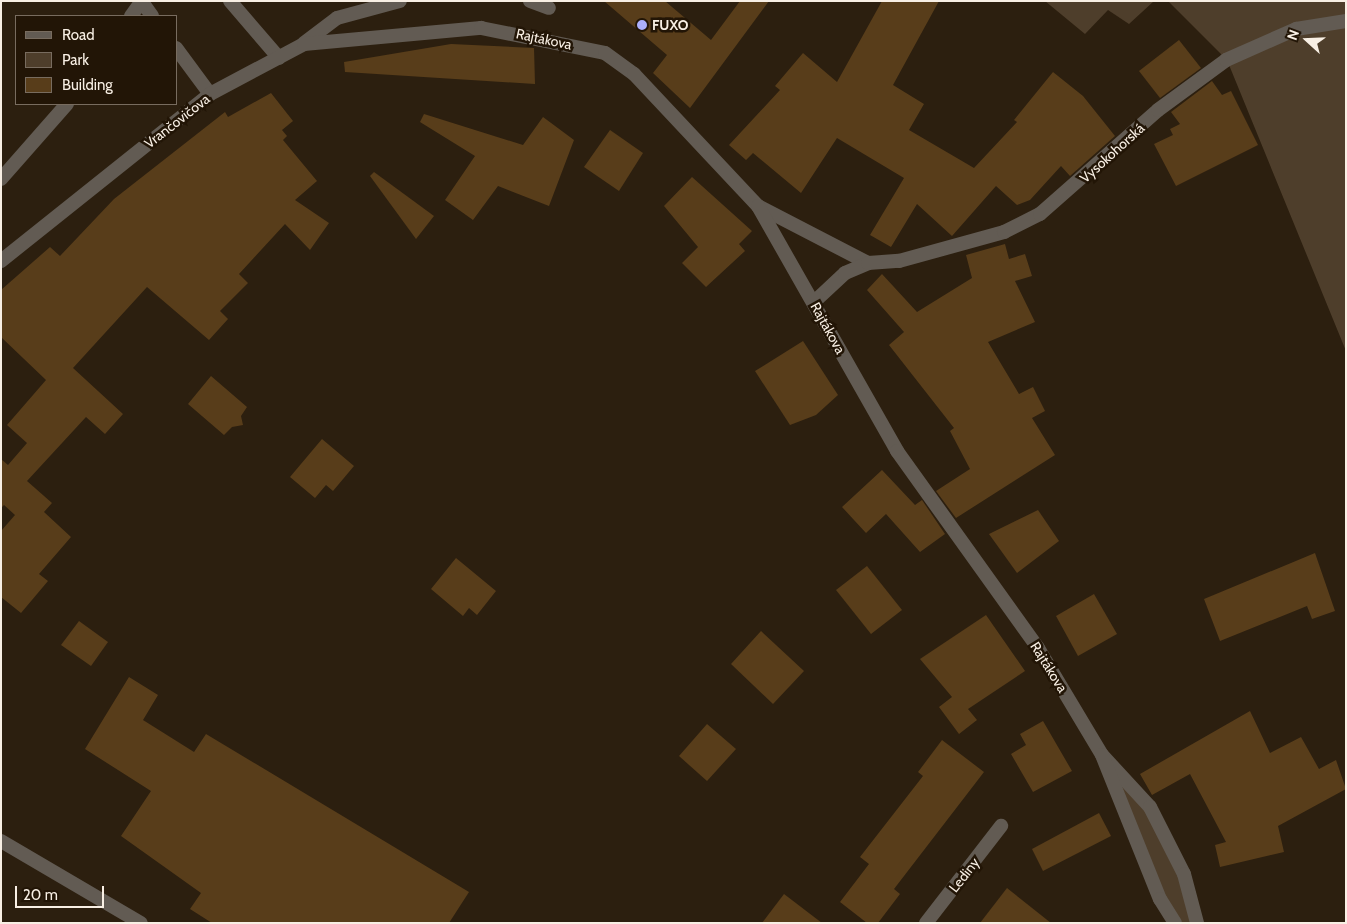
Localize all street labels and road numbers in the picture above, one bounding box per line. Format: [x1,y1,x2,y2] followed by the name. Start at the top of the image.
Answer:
[515,25,573,53] street label: Rajtákova
[141,90,213,152] street label: Vrančovičova
[1076,120,1148,186] street label: Vysokohorská
[807,299,849,357] street label: Rajtákova
[1027,639,1071,695] street label: Rajtákova
[945,854,983,896] street label: Lediny

